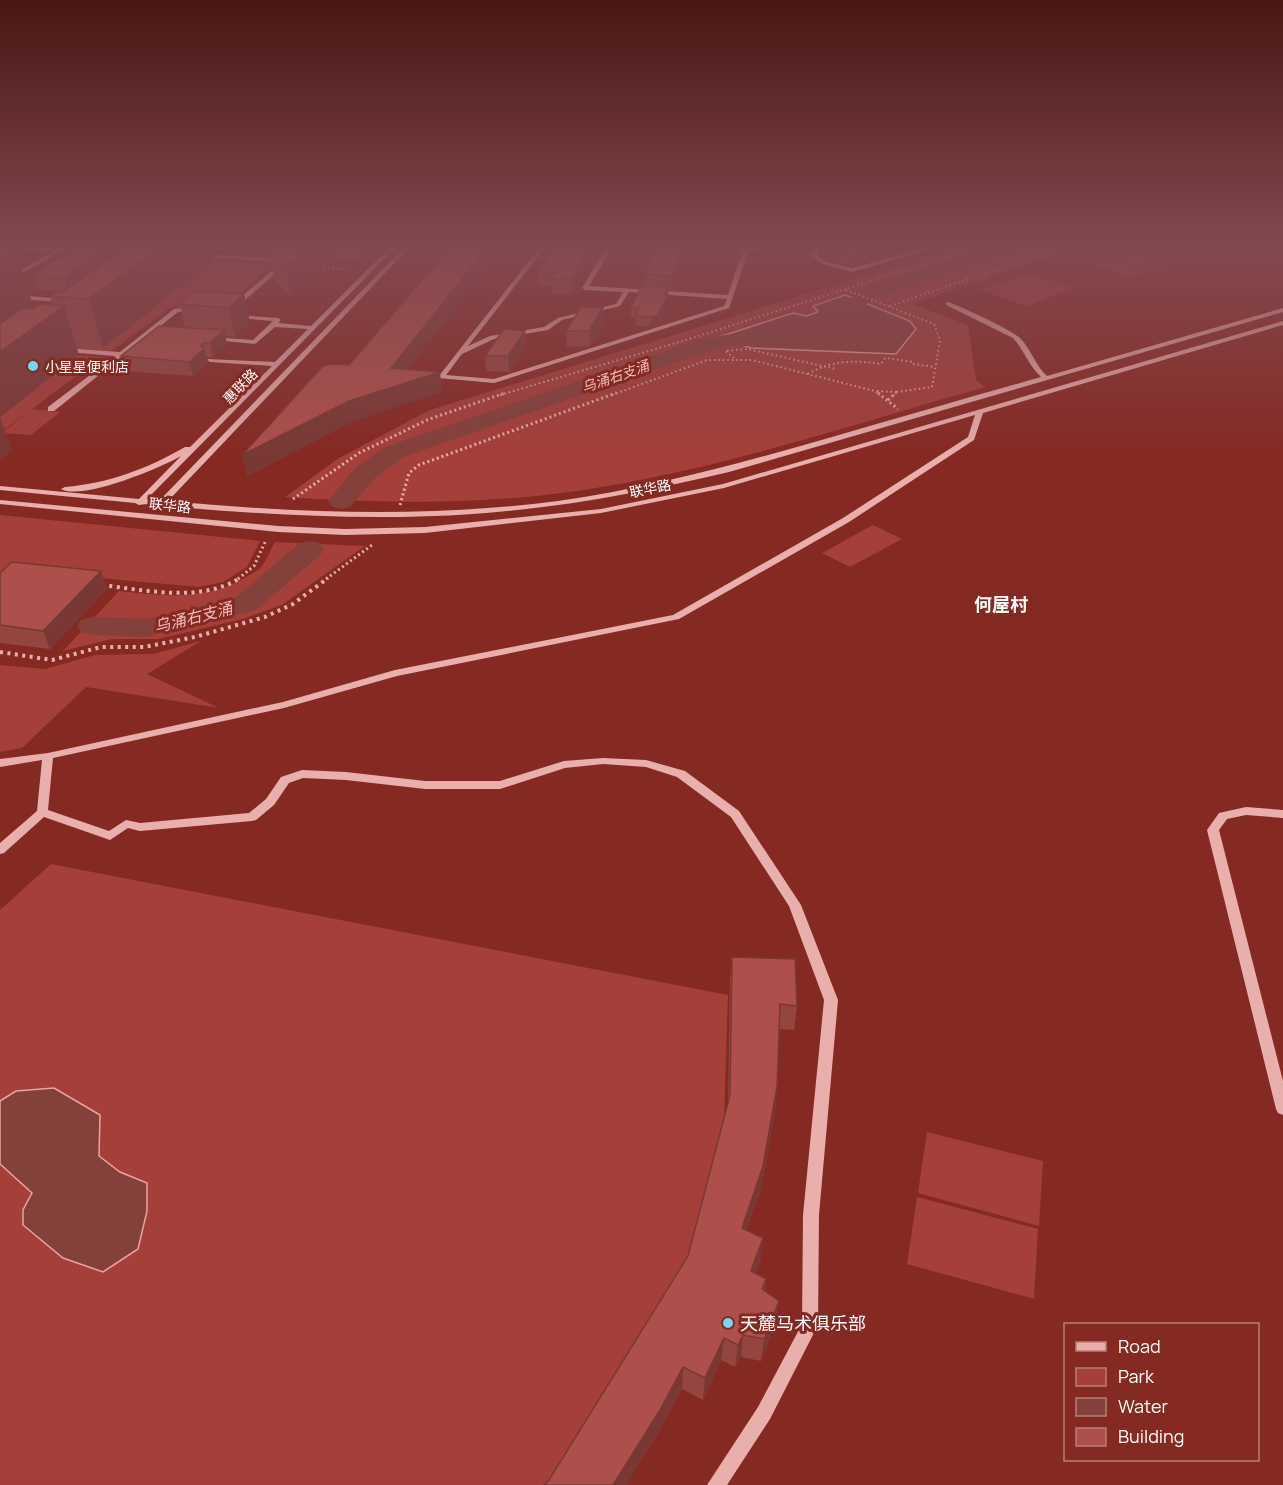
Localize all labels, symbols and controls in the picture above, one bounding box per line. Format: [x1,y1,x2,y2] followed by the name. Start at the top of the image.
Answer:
[579,355,653,396] water label: 乌涌右支涌
[45,357,129,376] place label: 小星星便利店
[26,359,40,373] marker: 小星星便利店
[219,364,261,408] street label: 惠联路
[628,475,672,501] street label: 联华路
[148,493,192,517] street label: 联华路
[974,592,1028,616] district label: 何屋村
[152,596,236,637] water label: 乌涌右支涌
[740,1311,866,1335] place label: 天麓马术俱乐部
[721,1316,735,1330] marker: 天麓马术俱乐部
[1064,1323,1259,1461] legend
[1118,1334,1161,1358] text: Road
[1118,1364,1155,1388] text: Park
[1118,1394,1168,1418] text: Water
[1118,1424,1184,1448] text: Building

